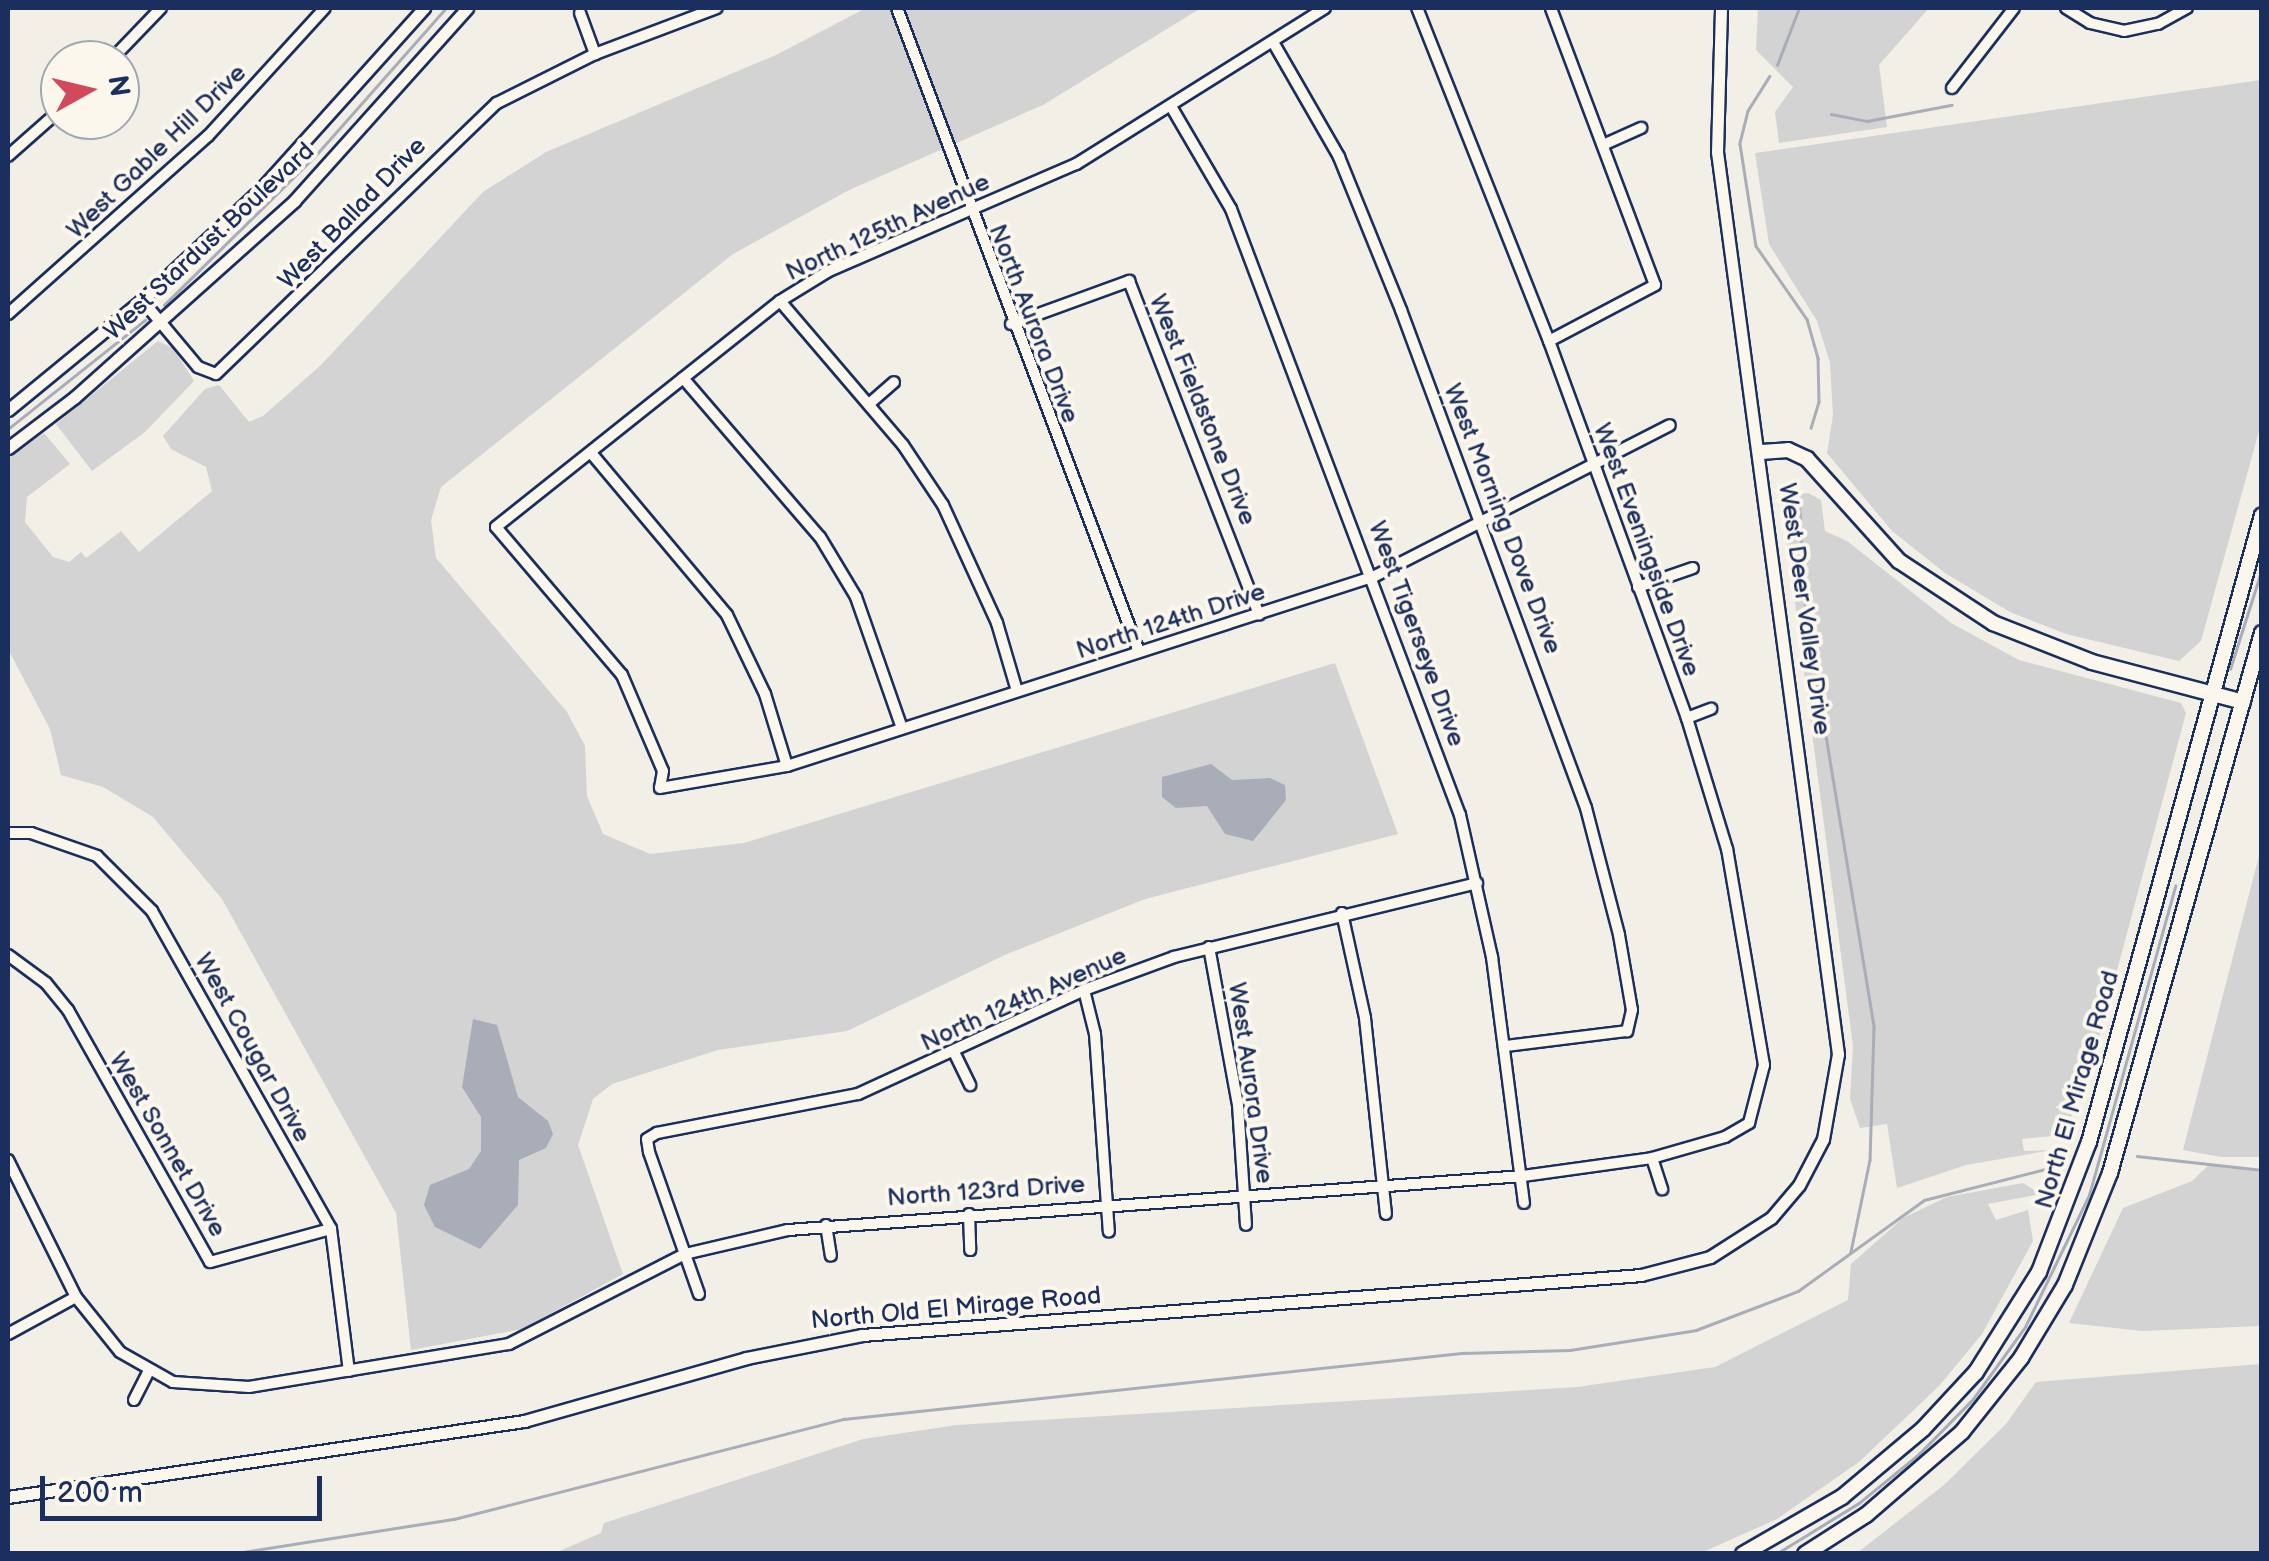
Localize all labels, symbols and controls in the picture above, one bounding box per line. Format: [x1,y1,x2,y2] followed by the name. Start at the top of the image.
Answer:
[40,40,140,140] north arrow
[61,59,253,245] street label: West Gable Hill Drive
[100,73,136,99] text: N
[273,132,433,296] street label: West Ballad Drive
[99,137,321,347] street label: West Stardust Boulevard
[781,168,995,288] street label: North 125th Avenue
[981,220,1085,428] street label: North Aurora Drive
[1142,290,1262,530] street label: West Fieldstone Drive
[1437,380,1567,658] street label: West Morning Dove Drive
[1586,419,1706,681] street label: West Eveningside Drive
[1771,480,1837,738] street label: West Deer Valley Drive
[1361,517,1471,751] street label: West Tigerseye Drive
[1073,577,1269,667] street label: North 124th Drive
[916,941,1132,1059] street label: North 124th Avenue
[188,948,316,1148] street label: West Cougar Drive
[2030,968,2126,1212] street label: North El Mirage Road
[1221,980,1279,1186] street label: West Aurora Drive
[102,1047,232,1243] street label: West Sonnet Drive
[886,1170,1086,1214] street label: North 123rd Drive
[810,1281,1102,1337] street label: North Old El Mirage Road
[45,1456,328,1518] scale bar
[57,1475,143,1511] text: 200 m

